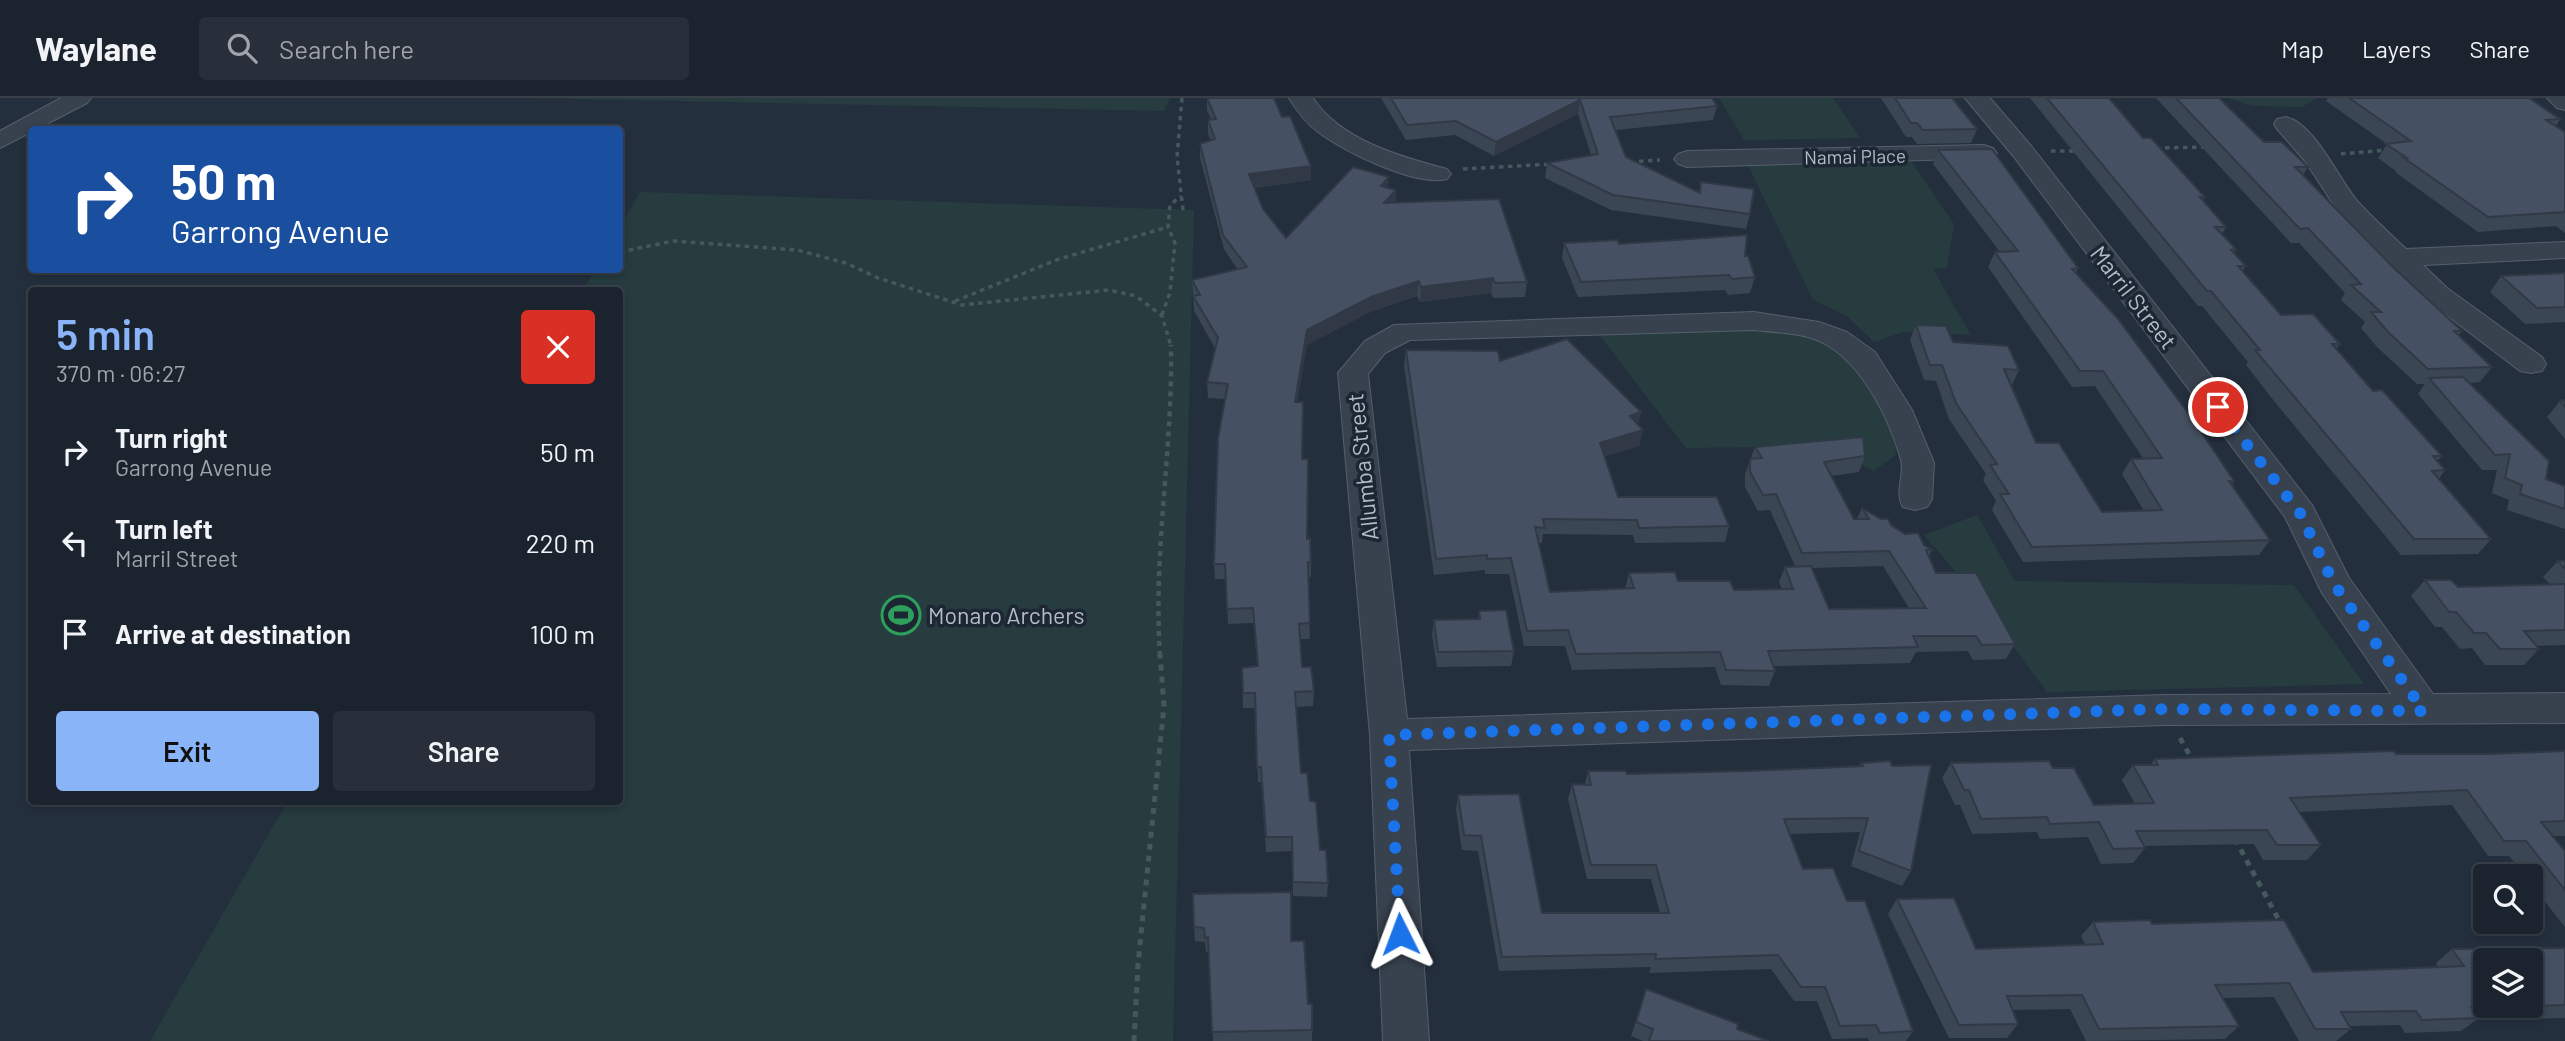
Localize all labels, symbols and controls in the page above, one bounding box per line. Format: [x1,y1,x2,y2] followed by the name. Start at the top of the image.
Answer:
[199,17,689,80] search box
[35,28,157,68] text: Waylane
[223,29,261,67] icon: search
[279,33,414,64] text: Search here
[2281,34,2324,63] text: Map
[2362,34,2431,63] text: Layers
[2469,34,2530,63] text: Share
[1804,144,1906,168] street label: Namai Place
[171,151,276,210] text: 50 m
[56,154,147,245] icon: right
[171,211,390,249] text: Garrong Avenue
[2085,240,2183,354] street label: Marril Street
[56,308,155,358] text: 5 min
[521,310,595,384] button: close
[56,359,185,387] text: 370 m · 06:27
[2188,377,2248,437] pin
[2199,388,2237,426] icon: arrive
[1340,392,1384,542] street label: Allumba Street
[115,422,228,453] text: Turn right
[56,433,94,471] icon: right
[540,436,595,467] text: 50 m
[115,453,272,481] text: Garrong Avenue
[115,513,213,544] text: Turn left
[56,524,94,562] icon: left
[526,527,595,558] text: 220 m
[115,544,239,572] text: Marril Street
[880,594,922,636] sports icon: Monaro Archers
[928,601,1085,629] place label: Monaro Archers
[56,615,94,653] icon: arrive
[115,618,351,649] text: Arrive at destination
[530,618,595,649] text: 100 m
[56,711,319,791] button: Exit
[333,711,595,791] button: Share
[2473,864,2543,1018] map controls
[2473,864,2543,934] button: search
[1363,897,1437,971] position arrow
[2473,948,2543,1018] button: layers

